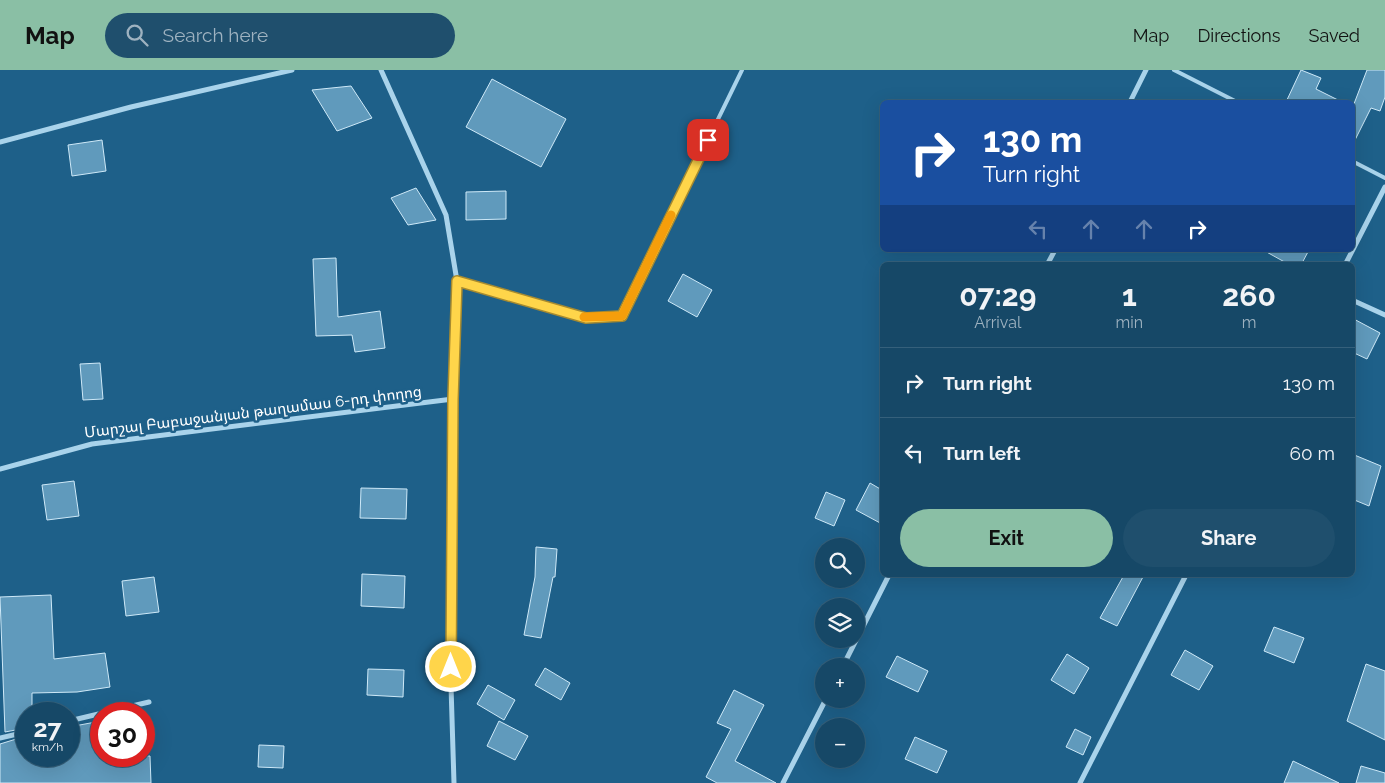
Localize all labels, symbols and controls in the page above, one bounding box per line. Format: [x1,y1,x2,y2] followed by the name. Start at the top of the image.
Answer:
[105,13,455,58] search box
[25,21,75,50] text: Map
[123,21,151,49] icon: search
[163,24,268,46] text: Search here
[1133,25,1169,46] text: Map
[1197,25,1281,46] text: Directions
[1309,25,1360,46] text: Saved
[687,119,729,161] pin
[983,119,1082,160] text: 130 m
[900,120,965,185] icon: right
[694,126,722,154] icon: arrive
[983,161,1080,187] text: Turn right
[1024,215,1052,243] icon: left
[1077,215,1105,243] icon: ahead
[1130,215,1158,243] icon: ahead
[1183,215,1211,243] icon: right
[959,278,1036,313] text: 07:29
[1122,278,1137,313] text: 1
[1222,278,1276,313] text: 260
[974,313,1021,332] text: Arrival
[1116,313,1143,332] text: min
[1242,313,1256,332] text: m
[900,369,928,397] icon: right
[943,372,1032,394] text: Turn right
[1283,372,1335,394] text: 130 m
[83,382,423,442] street label: Մարշալ Բաբաջանյան թաղամաս 6-րդ փողոց
[900,439,928,467] icon: left
[943,442,1020,464] text: Turn left
[1290,442,1335,464] text: 60 m
[900,509,1113,567] button: Exit
[1123,509,1335,567] button: Share
[815,538,865,768] map controls
[815,538,865,588] button: search
[815,598,865,648] button: layers
[424,640,476,692] position arrow
[815,658,865,708] button: +
[90,702,155,767] speed limit sign: 30
[33,713,62,743] text: 27
[815,718,865,768] button: −
[32,740,63,754] text: km/h

